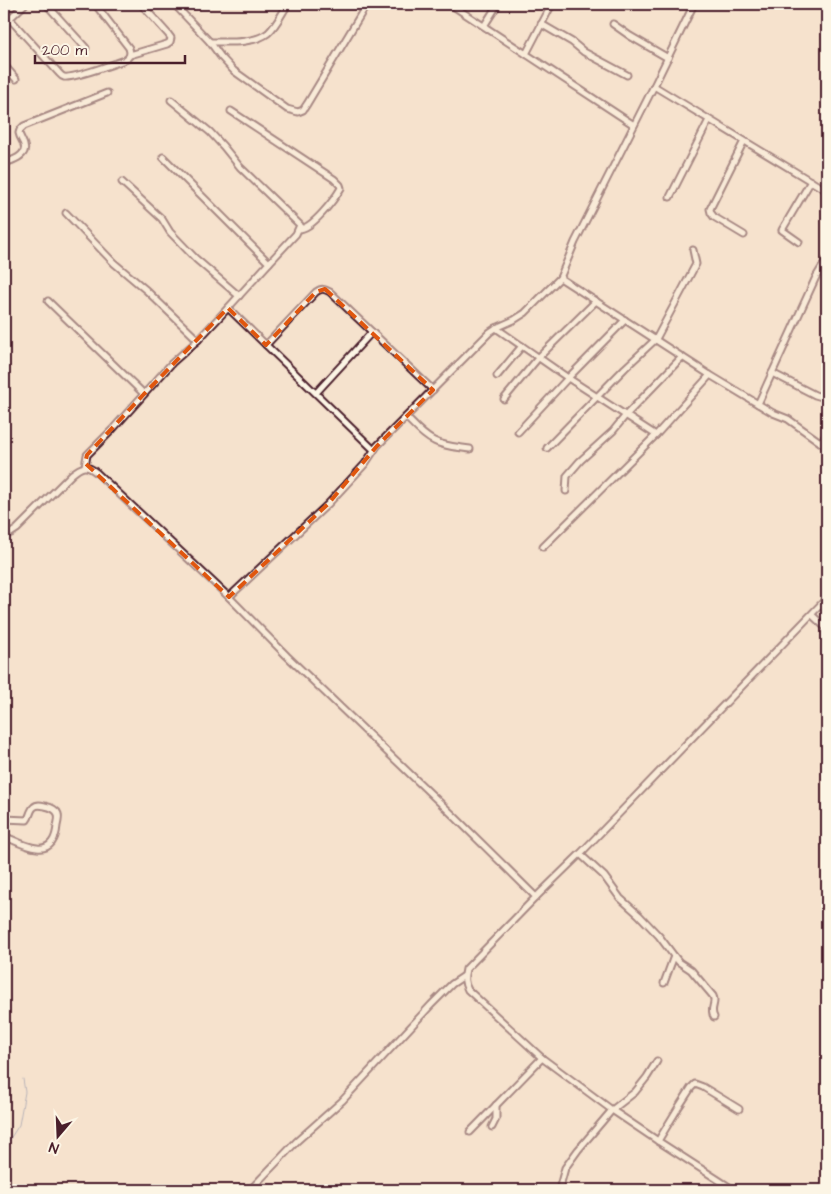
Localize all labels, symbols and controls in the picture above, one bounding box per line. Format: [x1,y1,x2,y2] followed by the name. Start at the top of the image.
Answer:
[35,32,185,64] scale bar
[42,40,88,61] text: 200 m
[32,1112,82,1162] north arrow
[46,1136,62,1158] text: N

